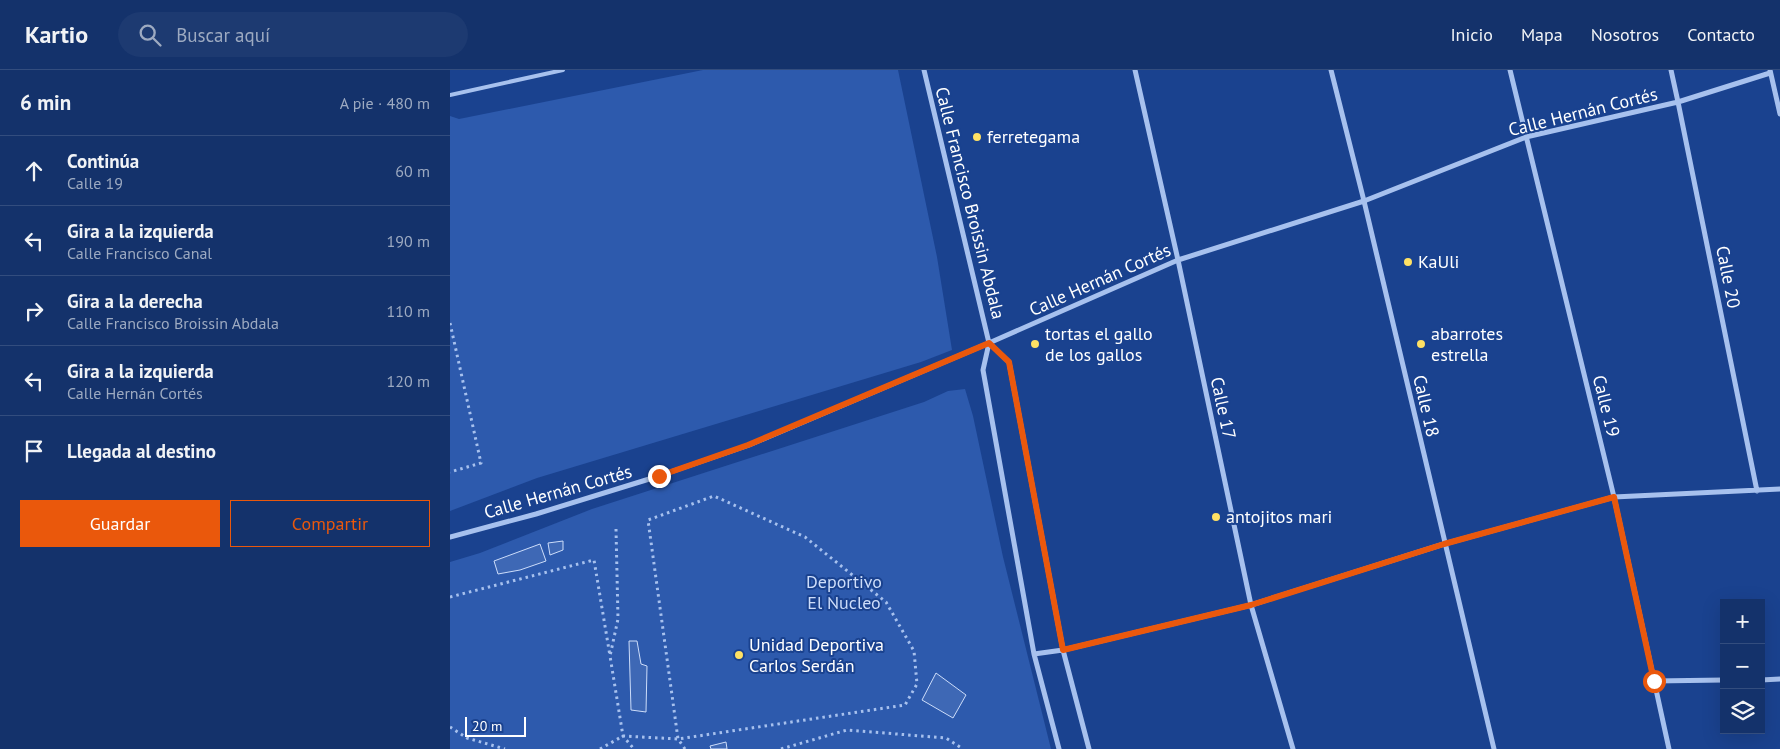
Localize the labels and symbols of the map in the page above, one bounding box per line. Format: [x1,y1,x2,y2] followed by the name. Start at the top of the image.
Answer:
[1506,82,1660,141] street label: Calle Hernán Cortés
[930,84,1010,321] street label: Calle Francisco Broissin Abdala
[987,125,1080,148] place label: ferretegama
[971,131,983,143] marker: ferretegama
[1025,238,1174,321] street label: Calle Hernán Cortés
[1711,244,1746,310] street label: Calle 20
[1418,250,1459,273] place label: KaUli
[1402,256,1414,268] marker: KaUli
[1045,322,1153,366] place label: tortas el gallo de los gallos
[1431,322,1503,366] place label: abarrotes estrella
[1029,338,1041,350] marker: tortas el gallo de los gallos
[1415,338,1427,350] marker: abarrotes estrella
[1408,373,1445,439] street label: Calle 18
[1588,373,1625,439] street label: Calle 19
[1206,375,1241,441] street label: Calle 17
[481,459,634,524] street label: Calle Hernán Cortés
[648,465,671,488] route end
[1226,505,1332,528] place label: antojitos mari
[1210,511,1222,523] marker: antojitos mari
[806,570,882,614] park label: Deportivo El Nucleo
[749,633,884,677] place label: Unidad Deportiva Carlos Serdán
[733,649,745,661] marker: Unidad Deportiva Carlos Serdán
[1643,670,1666,693] route start
[465,714,526,737] scale bar

